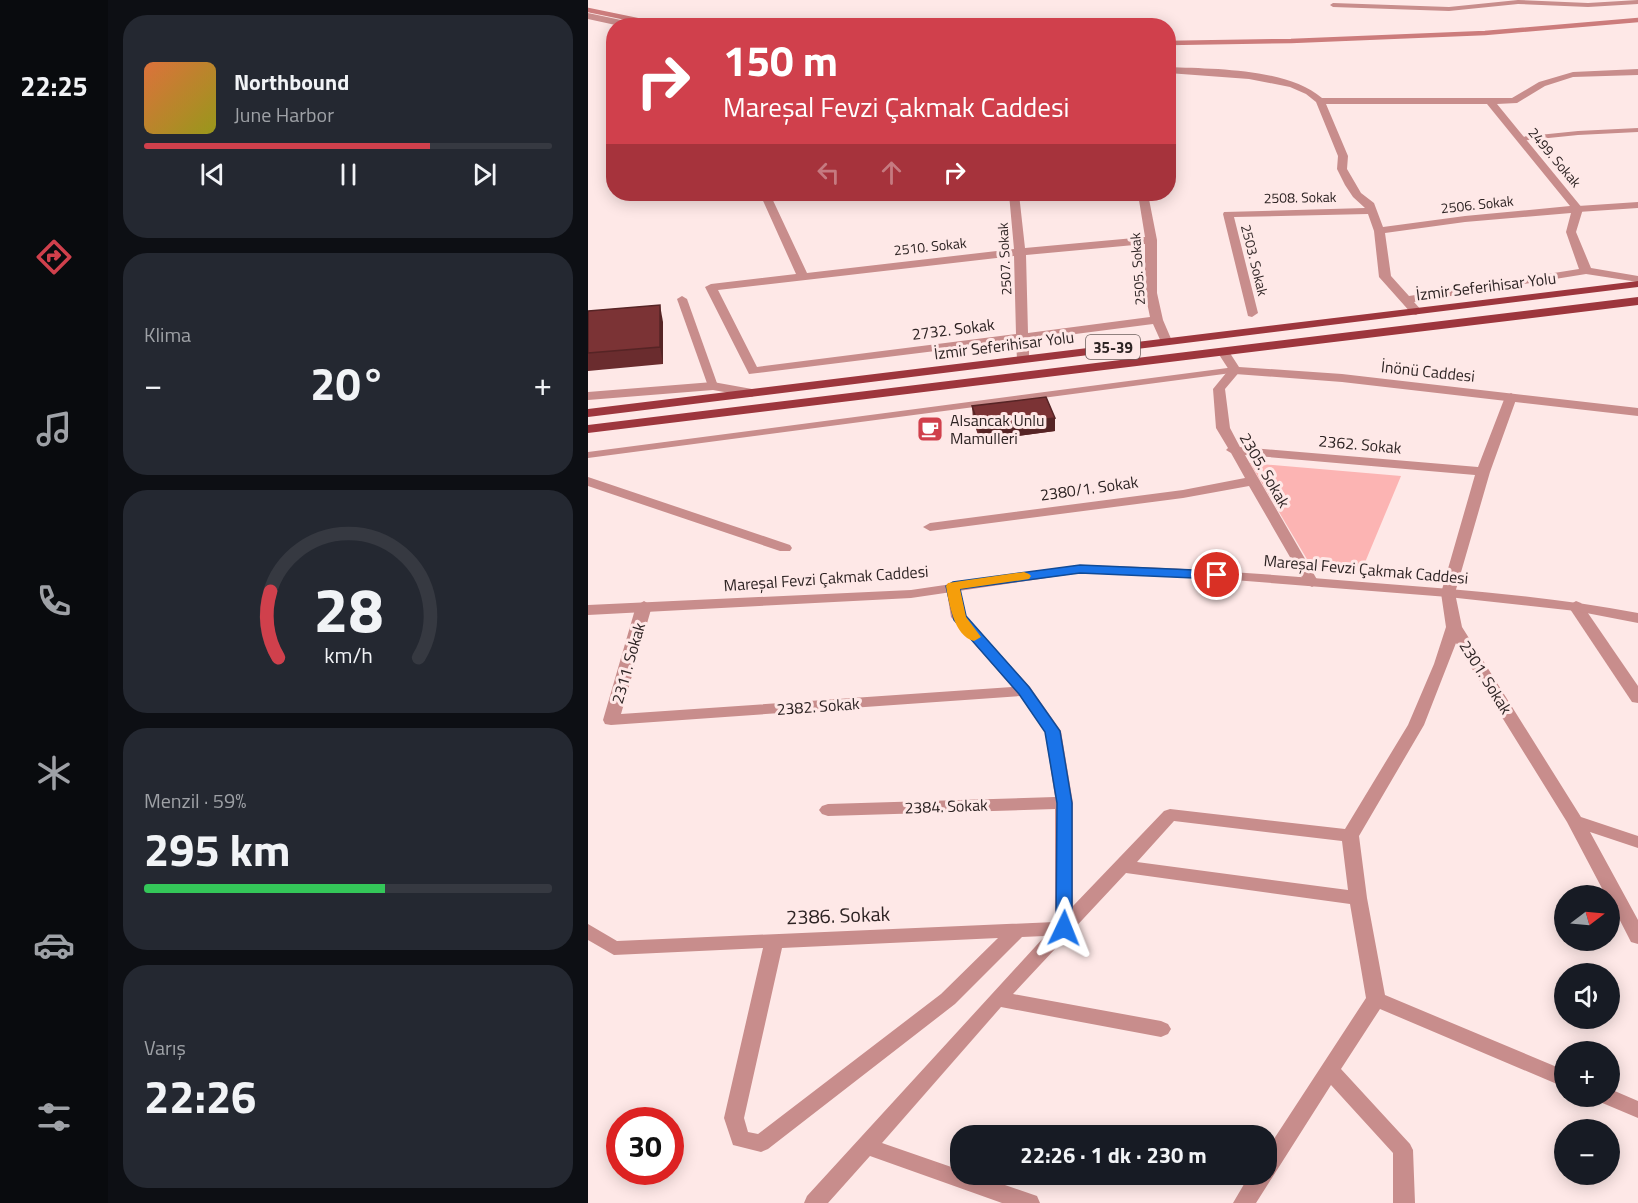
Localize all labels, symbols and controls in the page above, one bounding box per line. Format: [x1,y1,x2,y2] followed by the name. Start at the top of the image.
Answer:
[723,28,838,92] text: 150 m
[624,42,702,120] icon: right
[20,65,88,106] text: 22:25
[234,65,349,99] text: Northbound
[723,86,1069,127] text: Mareşal Fevzi Çakmak Caddesi
[234,99,334,130] text: June Harbor
[1524,122,1587,192] street label: 2499. Sokak
[812,156,845,189] icon: left
[875,156,908,189] icon: ahead
[938,156,971,189] icon: right
[196,158,229,191] icon: previous
[332,158,365,191] icon: pause
[468,158,501,191] icon: next
[1263,186,1337,208] street label: 2508. Sokak
[1440,190,1515,218] street label: 2506. Sokak
[992,222,1016,296] street label: 2507. Sokak
[1236,222,1274,298] street label: 2503. Sokak
[893,232,968,260] street label: 2510. Sokak
[1124,232,1150,306] street label: 2505. Sokak
[33,236,75,278] icon: directions
[1415,266,1557,306] street label: İzmir Seferihisar Yolu
[910,312,996,346] street label: 2732. Sokak
[144,319,191,350] text: Klima
[933,325,1075,365] street label: İzmir Seferihisar Yolu
[1086,335,1140,359] road number: 35-39
[310,349,386,417] text: 20°
[1380,354,1476,388] street label: İnönü Caddesi
[144,359,162,409] text: −
[534,359,552,409] text: +
[33,408,75,450] icon: music
[950,408,1045,450] place label: Alsancak Unlu Mamulleri
[915,414,945,444] cafe icon: Alsancak Unlu Mamulleri
[1234,428,1296,512] street label: 2305. Sokak
[1317,428,1403,460] street label: 2362. Sokak
[1038,469,1140,507] street label: 2380/1. Sokak
[1263,548,1469,590] street label: Mareşal Fevzi Çakmak Caddesi
[1191,549,1242,600] pin
[1200,558,1233,591] icon: arrive
[723,559,929,597] street label: Mareşal Fevzi Çakmak Caddesi
[313,562,383,657] text: 28
[33,580,75,622] icon: phone
[605,619,651,706] street label: 2311. Sokak
[1454,635,1518,719] street label: 2301. Sokak
[324,640,372,672] text: km/h
[776,691,861,721] street label: 2382. Sokak
[33,752,75,794] icon: climate
[144,785,246,816] text: Menzil · 59%
[904,793,988,819] street label: 2384. Sokak
[144,815,290,883] text: 295 km
[1554,885,1620,951] north arrow
[1554,885,1620,1185] map controls
[1032,896,1096,960] position arrow
[785,898,891,932] street label: 2386. Sokak
[33,924,75,966] icon: car
[1554,963,1620,1029] button: sound
[144,1032,186,1063] text: Varış
[1554,1041,1620,1107] button: +
[144,1062,256,1130] text: 22:26
[33,1096,75,1138] icon: filters
[606,1107,684,1185] speed limit sign: 30
[1554,1119,1620,1185] button: −
[1020,1138,1207,1172] text: 22:26 · 1 dk · 230 m

